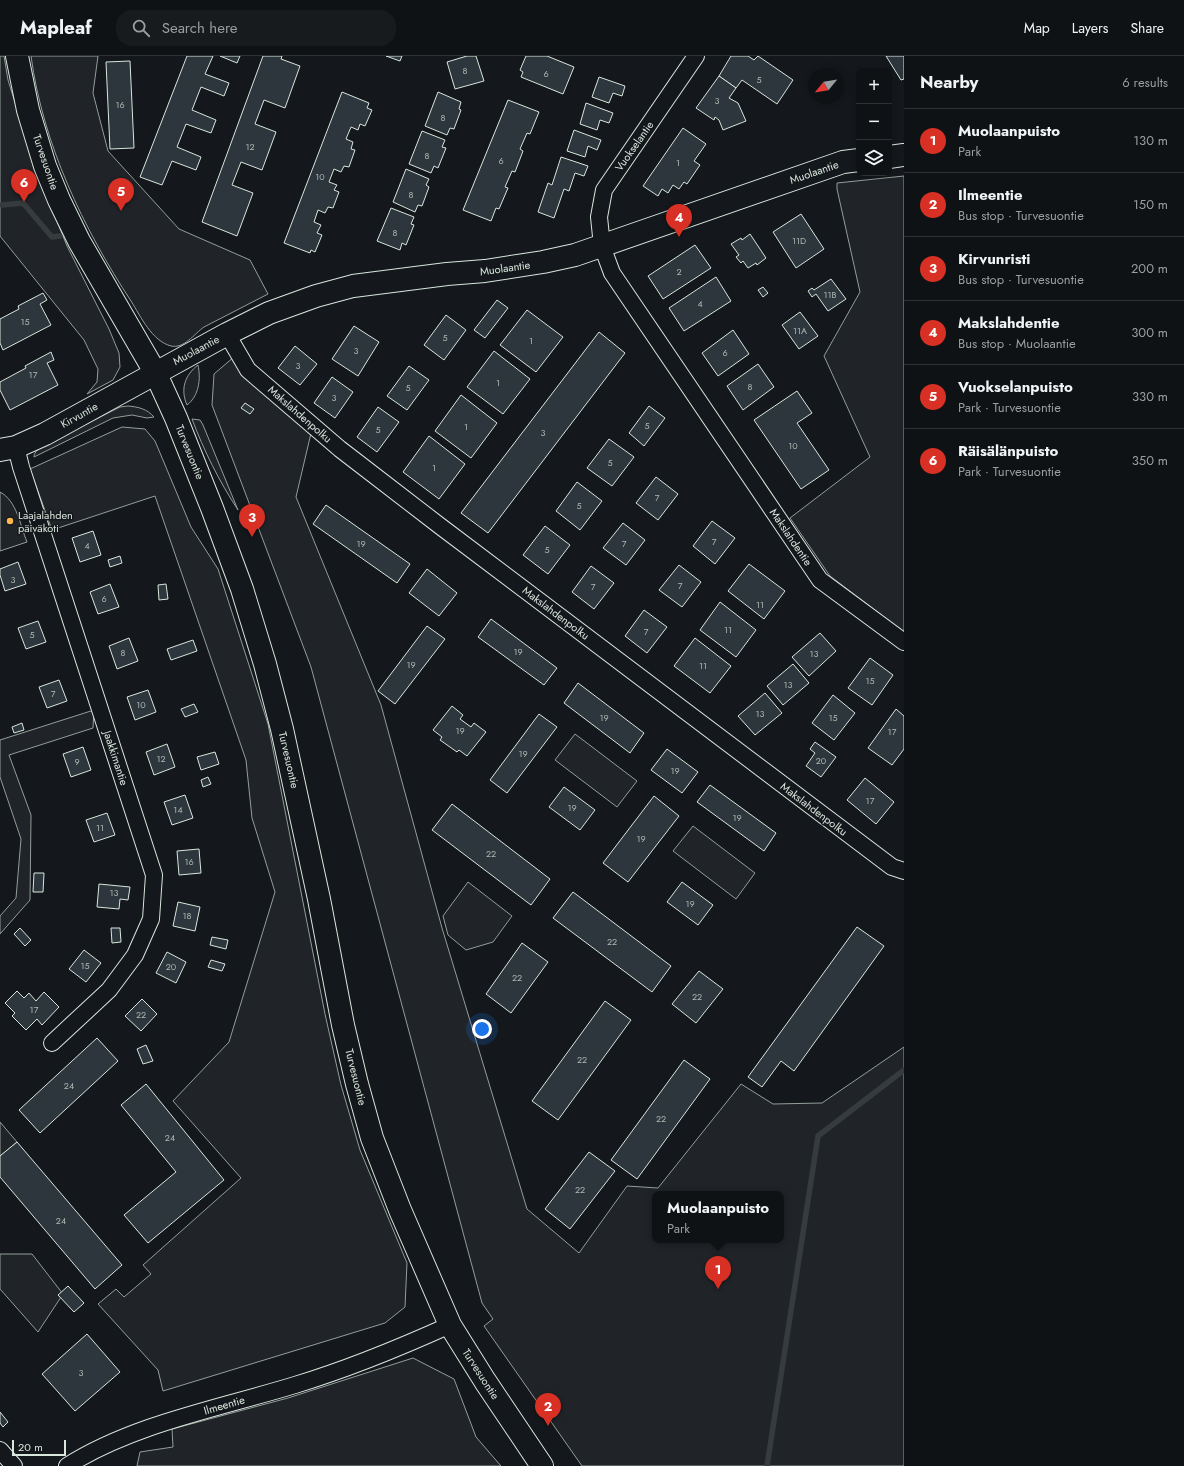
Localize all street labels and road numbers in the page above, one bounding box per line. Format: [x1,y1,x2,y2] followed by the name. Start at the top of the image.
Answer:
[611,117,657,174] street label: Vuokselantie
[29,132,63,192] street label: Turvesuontie
[787,156,841,188] street label: Muolaantie
[479,257,532,279] street label: Muolaantie
[170,331,222,369] street label: Muolaantie
[265,382,335,446] street label: Makslahdenpolku
[57,398,101,432] street label: Kirvuntie
[172,422,208,482] street label: Turvesuontie
[766,505,816,569] street label: Makslahdentie
[519,583,593,643] street label: Makslahdenpolku
[99,727,132,788] street label: Jaakkimantie
[275,730,303,790] street label: Turvesuontie
[777,779,851,839] street label: Makslahdenpolku
[341,1047,371,1107] street label: Turvesuontie
[459,1345,504,1403] street label: Turvesuontie
[202,1391,247,1418] street label: Ilmeentie

